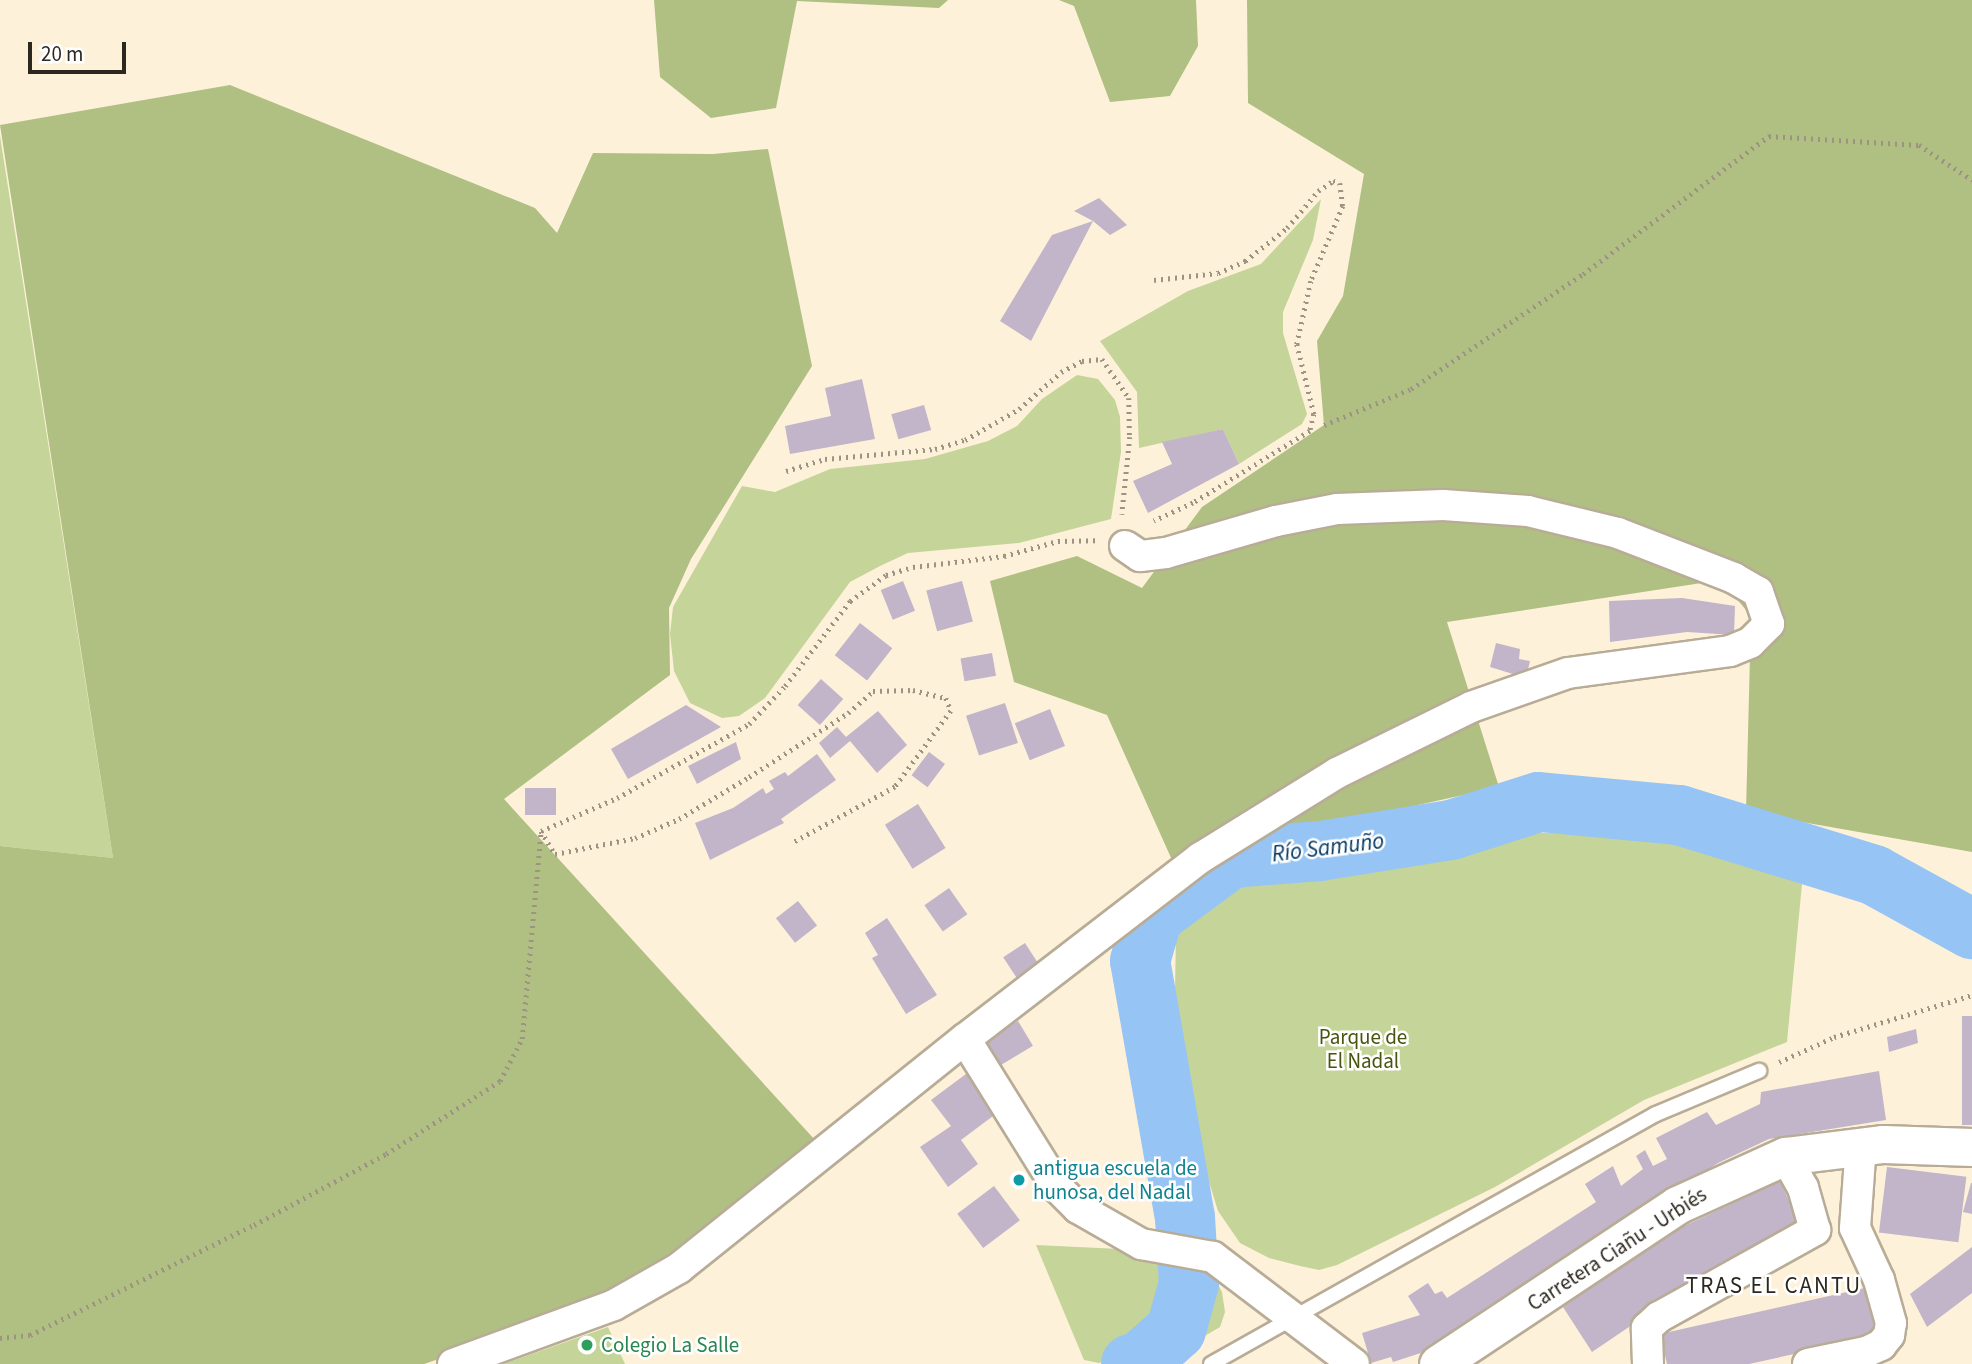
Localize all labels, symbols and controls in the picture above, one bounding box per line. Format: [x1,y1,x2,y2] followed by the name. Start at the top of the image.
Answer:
[32,28,130,72] scale bar
[41,39,83,69] text: 20 m
[1270,827,1386,869] water label: Río Samuño
[1319,1024,1407,1074] park label: Parque de El Nadal
[1033,1155,1197,1205] place label: antigua escuela de hunosa, del Nadal
[1011,1172,1027,1188] marker: antigua escuela de hunosa, del Nadal
[1523,1182,1711,1316] street label: Carretera Ciañu - Urbiés
[1687,1272,1861,1300] district label: TRAS EL CANTU
[601,1332,739,1358] place label: Colegio La Salle
[579,1337,595,1353] marker: Colegio La Salle

